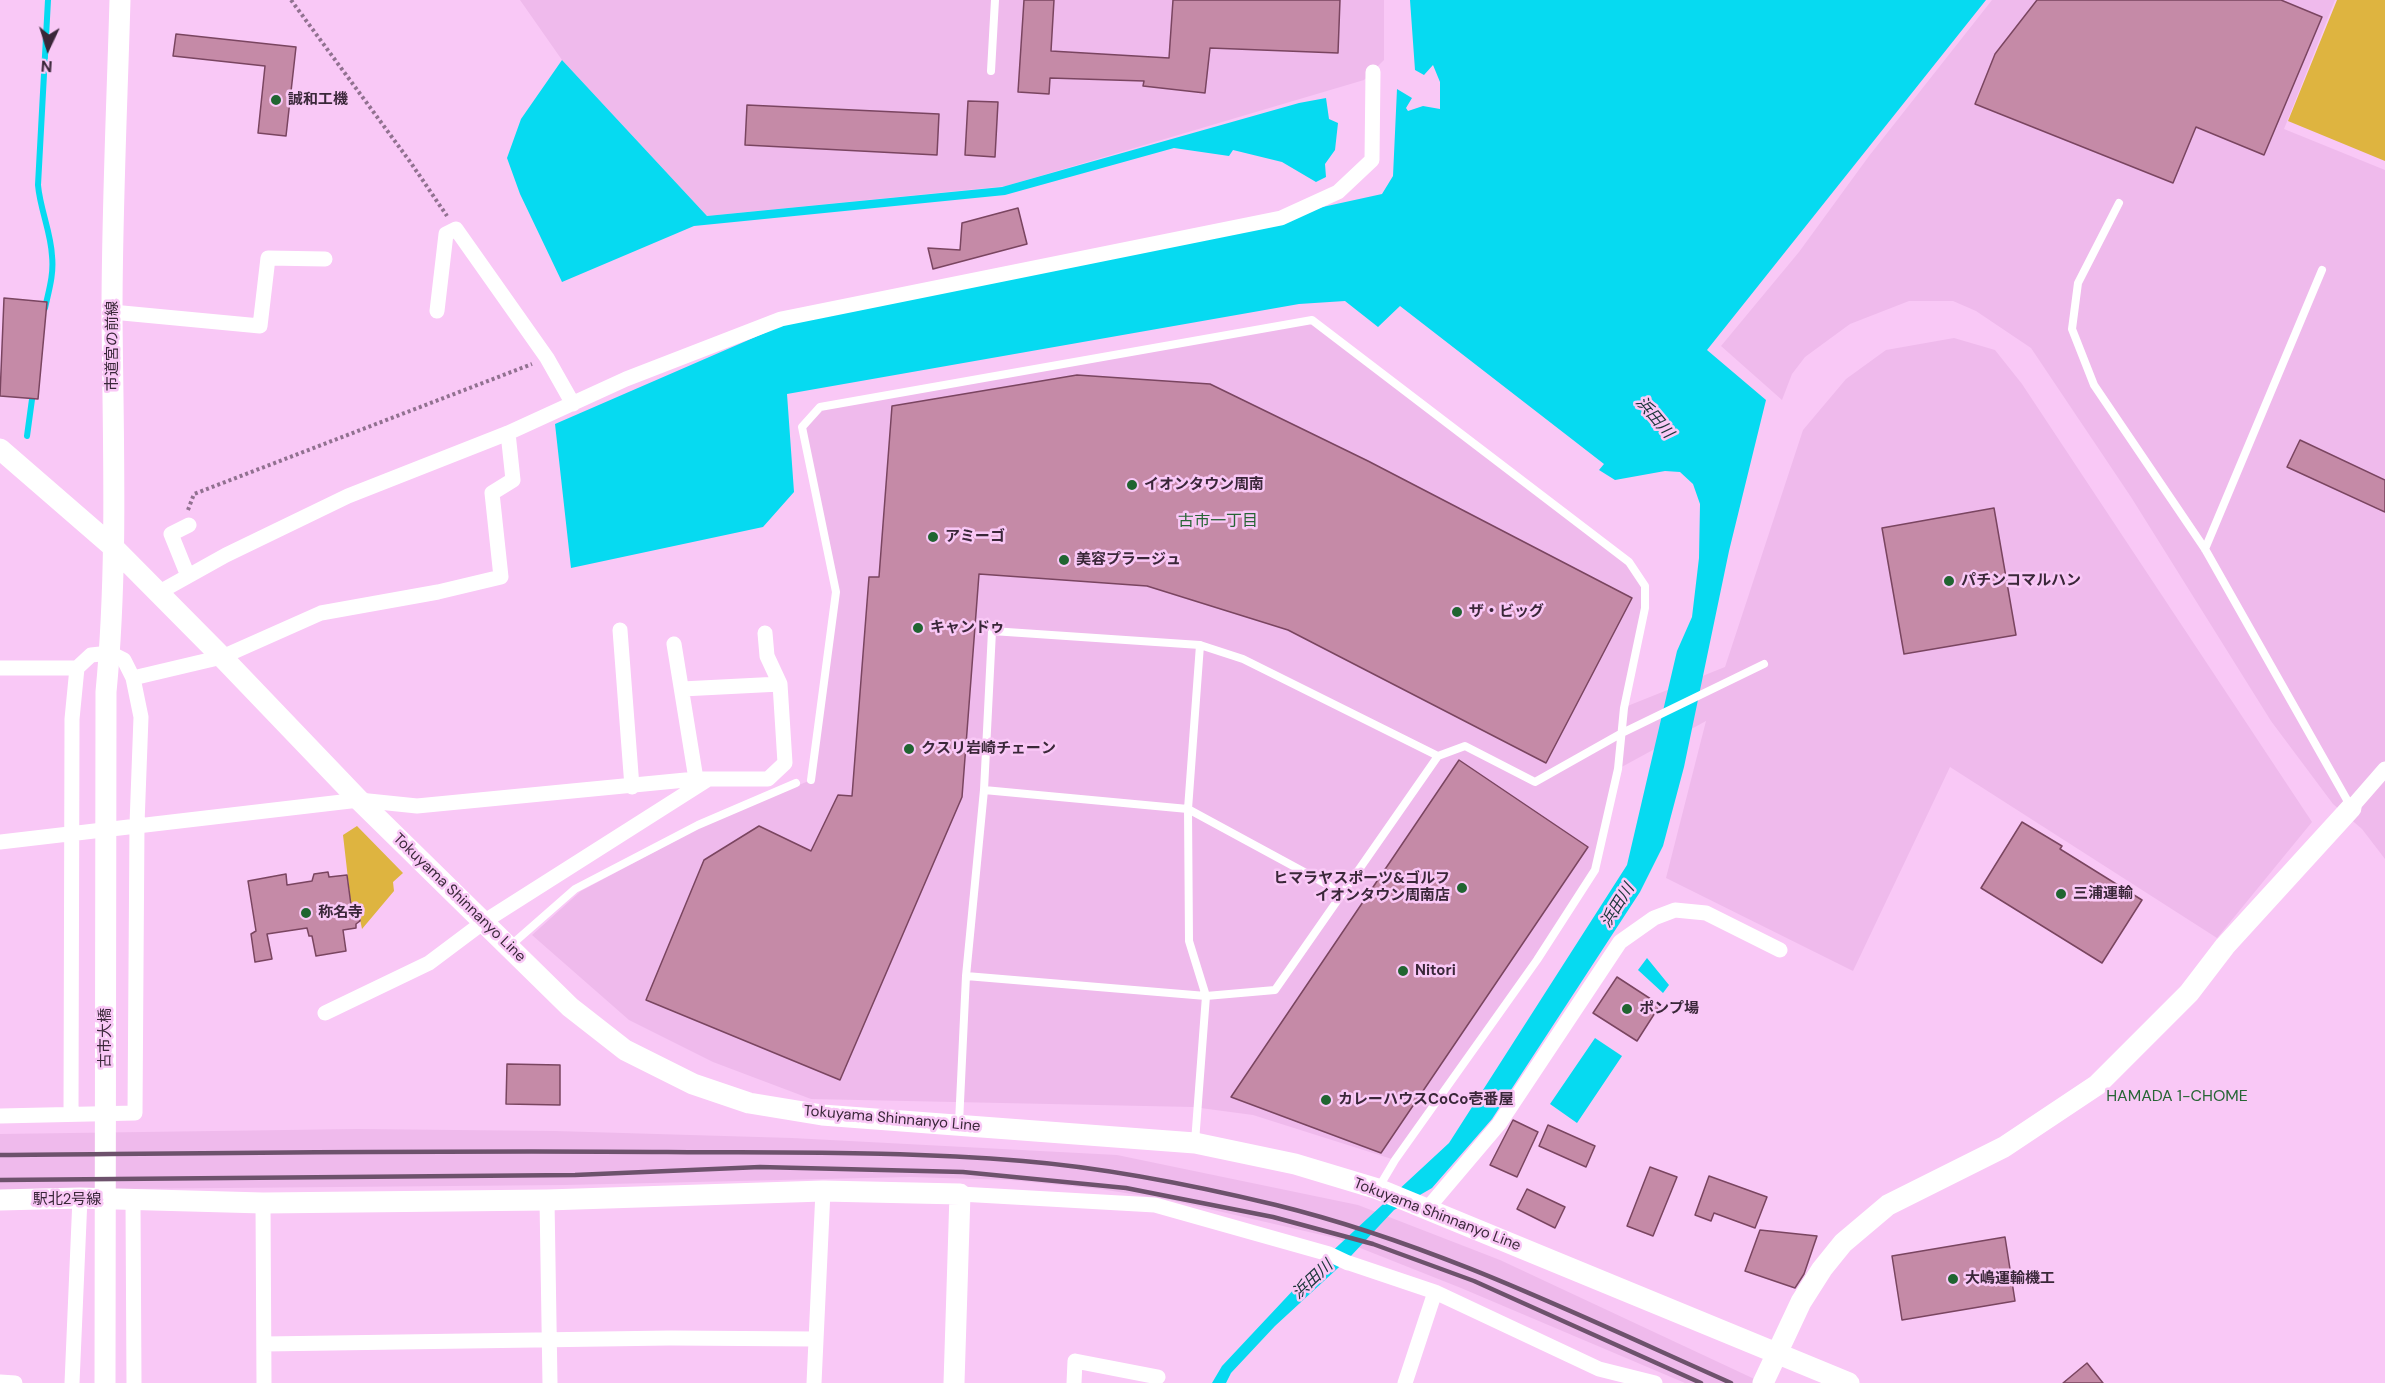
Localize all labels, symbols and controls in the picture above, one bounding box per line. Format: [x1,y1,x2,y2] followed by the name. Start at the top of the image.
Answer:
[18,18,78,78] north arrow
[40,56,53,77] text: N
[288,91,348,109] place label: 誠和工機
[269,93,283,107] marker: 誠和工機
[104,301,122,391] street label: 市道宮の前線
[1631,393,1677,443] water label: 浜田川
[1144,476,1264,494] place label: イオンタウン周南
[1125,478,1139,492] marker: イオンタウン周南
[1178,512,1258,532] district label: 古市一丁目
[945,528,1005,546] place label: アミーゴ
[926,530,940,544] marker: アミーゴ
[1076,551,1181,569] place label: 美容プラージュ
[1057,553,1071,567] marker: 美容プラージュ
[1961,572,2081,590] place label: パチンコマルハン
[1942,574,1956,588] marker: パチンコマルハン
[1469,603,1544,621] place label: ザ・ビッグ
[1450,605,1464,619] marker: ザ・ビッグ
[930,619,1005,637] place label: キャンドゥ
[911,621,925,635] marker: キャンドゥ
[921,740,1056,758] place label: クスリ岩崎チェーン
[902,742,916,756] marker: クスリ岩崎チェーン
[389,830,529,966] street label: Tokuyama Shinnanyo Line
[1273,870,1450,905] place label: ヒマラヤスポーツ&ゴルフ イオンタウン周南店
[1455,881,1469,895] marker: ヒマラヤスポーツ&ゴルフ イオンタウン周南店
[1597,881,1639,931] water label: 浜田川
[2073,885,2133,903] place label: 三浦運輸
[2054,887,2068,901] marker: 三浦運輸
[318,904,363,922] place label: 称名寺
[299,906,313,920] marker: 称名寺
[1415,962,1456,980] place label: Nitori
[1396,964,1410,978] marker: Nitori
[1639,1000,1699,1018] place label: ポンプ場
[1620,1002,1634,1016] marker: ポンプ場
[97,1008,115,1068] street label: 古市大橋
[2096,1087,2258,1107] district label: HAMADA 1-CHOME
[1338,1091,1513,1109] place label: カレーハウスCoCo壱番屋
[1319,1093,1333,1107] marker: カレーハウスCoCo壱番屋
[803,1102,981,1136] street label: Tokuyama Shinnanyo Line
[1351,1175,1523,1255] street label: Tokuyama Shinnanyo Line
[33,1191,101,1209] street label: 駅北2号線
[1289,1257,1337,1303] water label: 浜田川
[1965,1270,2055,1288] place label: 大嶋運輸機工
[1946,1272,1960,1286] marker: 大嶋運輸機工

